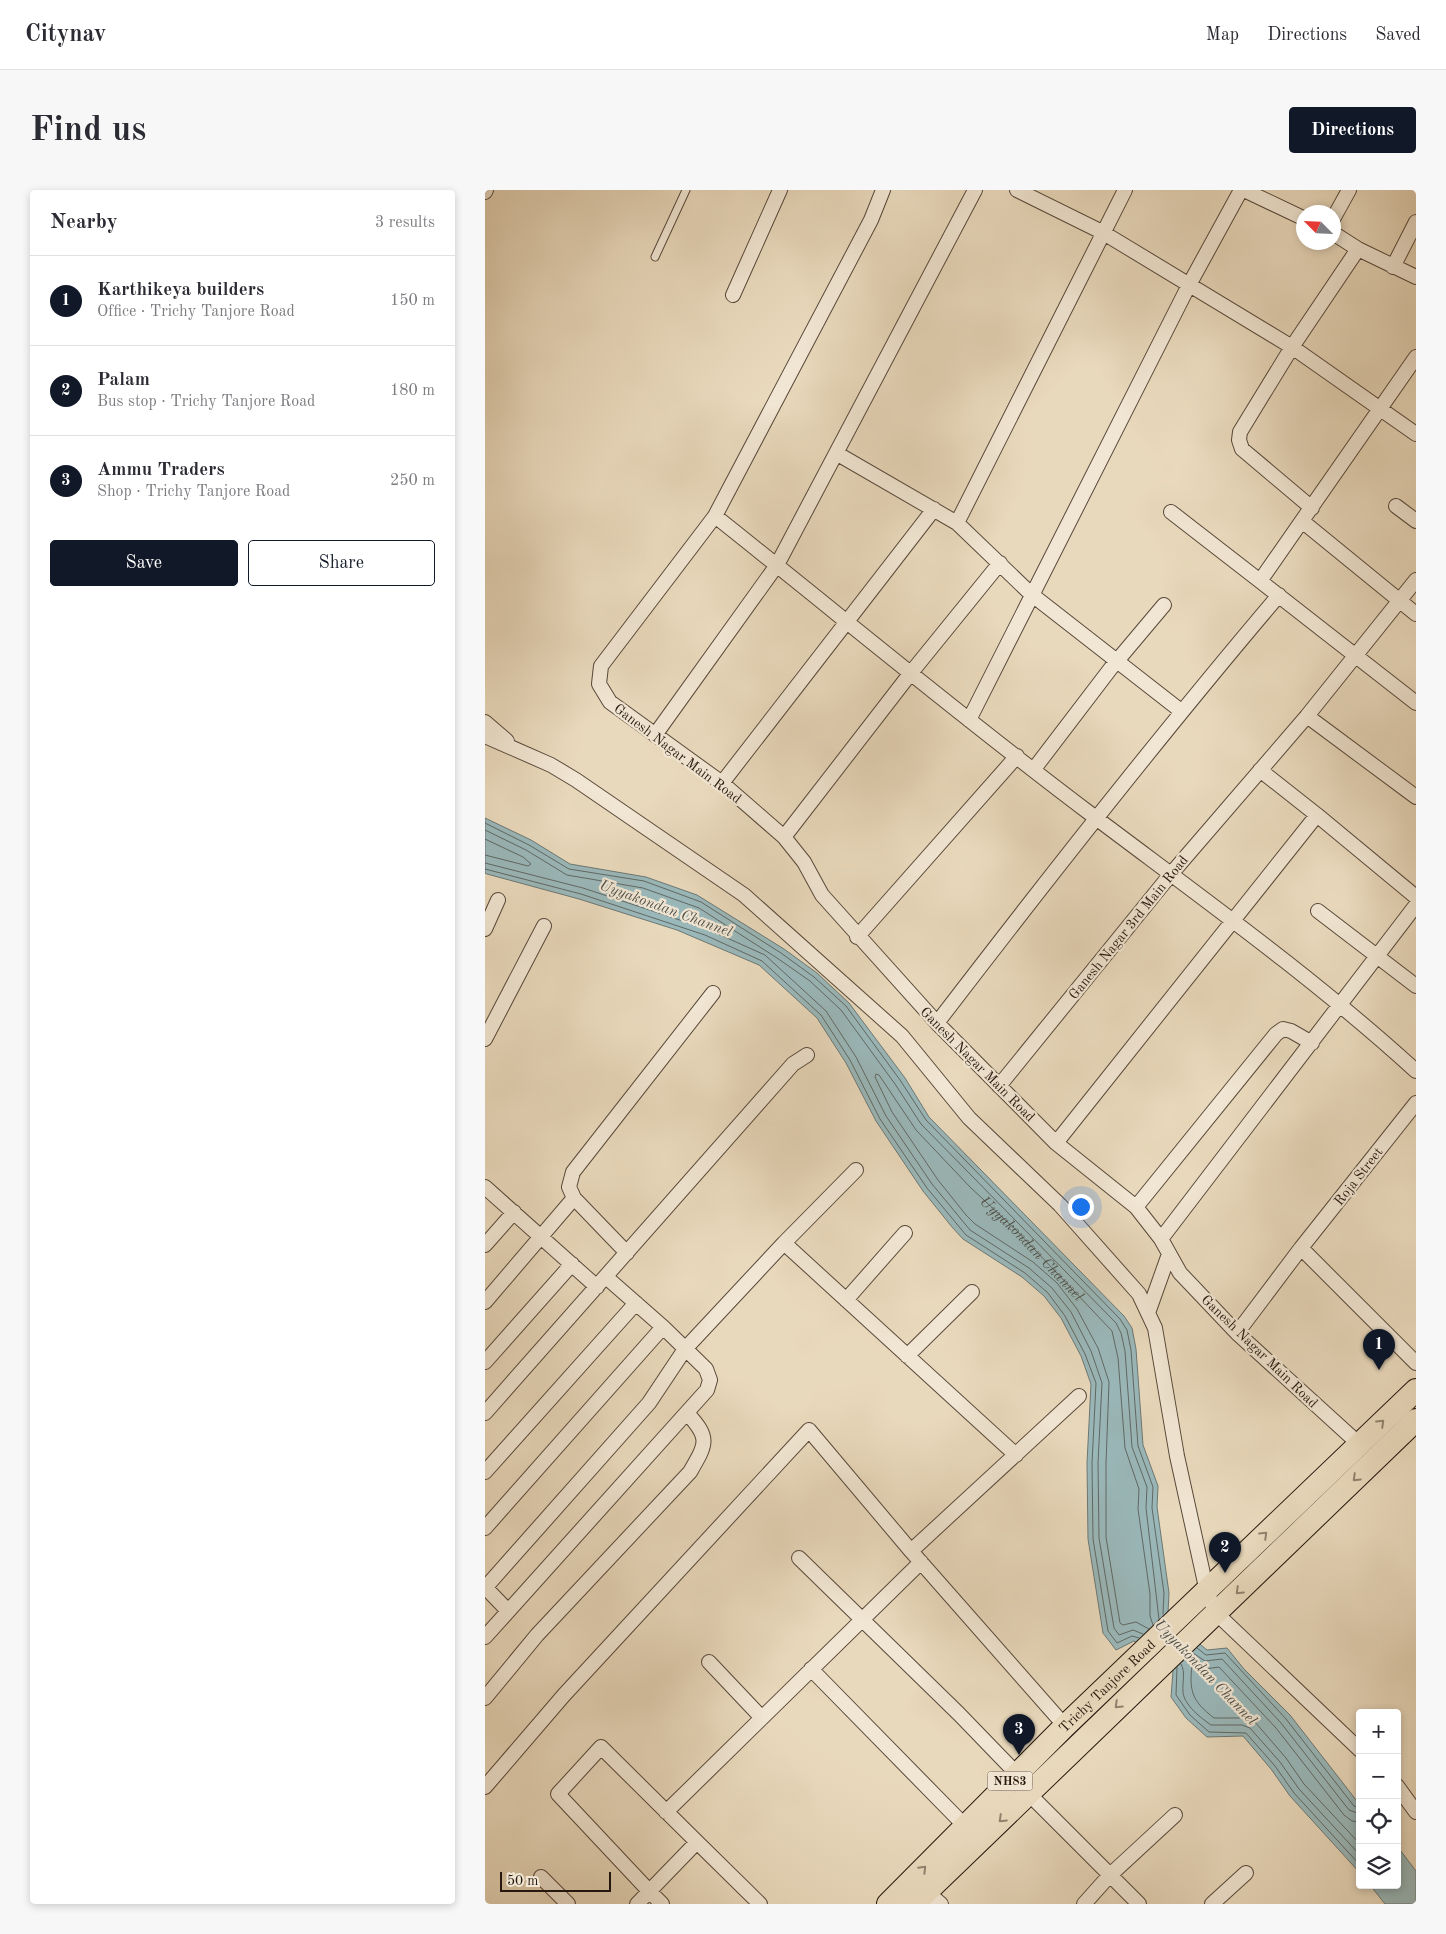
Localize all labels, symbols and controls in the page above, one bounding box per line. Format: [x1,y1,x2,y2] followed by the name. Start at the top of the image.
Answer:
[25,23,106,47] text: Citynav
[1206,26,1239,44] text: Map
[1267,26,1347,44] text: Directions
[1375,26,1421,44] text: Saved
[1289,107,1416,153] button: Directions
[30,113,146,148] text: Find us
[1296,205,1341,250] north arrow
[50,212,118,233] text: Nearby
[375,215,435,231] text: 3 results
[97,281,264,300] text: Karthikeya builders
[61,293,71,309] text: 1
[390,293,435,309] text: 150 m
[97,304,295,320] text: Office · Trichy Tanjore Road
[97,371,150,390] text: Palam
[61,383,71,399] text: 2
[390,383,435,399] text: 180 m
[97,394,315,410] text: Bus stop · Trichy Tanjore Road
[97,461,225,480] text: Ammu Traders
[61,473,71,489] text: 3
[390,473,435,489] text: 250 m
[97,484,290,500] text: Shop · Trichy Tanjore Road
[50,540,238,586] button: Save
[248,540,435,586] button: Share
[611,701,744,806] street label: Ganesh Nagar Main Road
[1066,853,1191,1002] street label: Ganesh Nagar 3rd Main Road
[597,878,735,941] water label: Uyyakondan Channel
[917,1005,1037,1125] street label: Ganesh Nagar Main Road
[1332,1145,1386,1208] street label: Roja Street
[976,1194,1086,1305] water label: Uyyakondan Channel
[1068,1194,1094,1220] your location
[1198,1293,1320,1411] street label: Ganesh Nagar Main Road
[1363,1329,1395,1370] pin: 1
[1375,1420,1384,1429] one-way arrow
[1352,1472,1361,1481] one-way arrow
[1209,1532,1241,1573] pin: 2
[1258,1532,1267,1541] one-way arrow
[1235,1585,1244,1594] one-way arrow
[1151,1617,1259,1729] water label: Uyyakondan Channel
[1057,1638,1158,1736] street label: Trichy Tanjore Road
[1115,1700,1124,1709] one-way arrow
[1356,1709,1401,1889] map controls
[1356,1709,1401,1754] button: +
[1003,1714,1035,1755] pin: 3
[1356,1754,1401,1799] button: −
[987,1772,1033,1790] road number: NH83
[1356,1799,1401,1844] button: locate
[998,1813,1007,1822] one-way arrow
[1356,1844,1401,1889] button: layers
[917,1866,926,1875] one-way arrow
[500,1869,611,1892] scale bar
[507,1874,538,1888] text: 50 m

